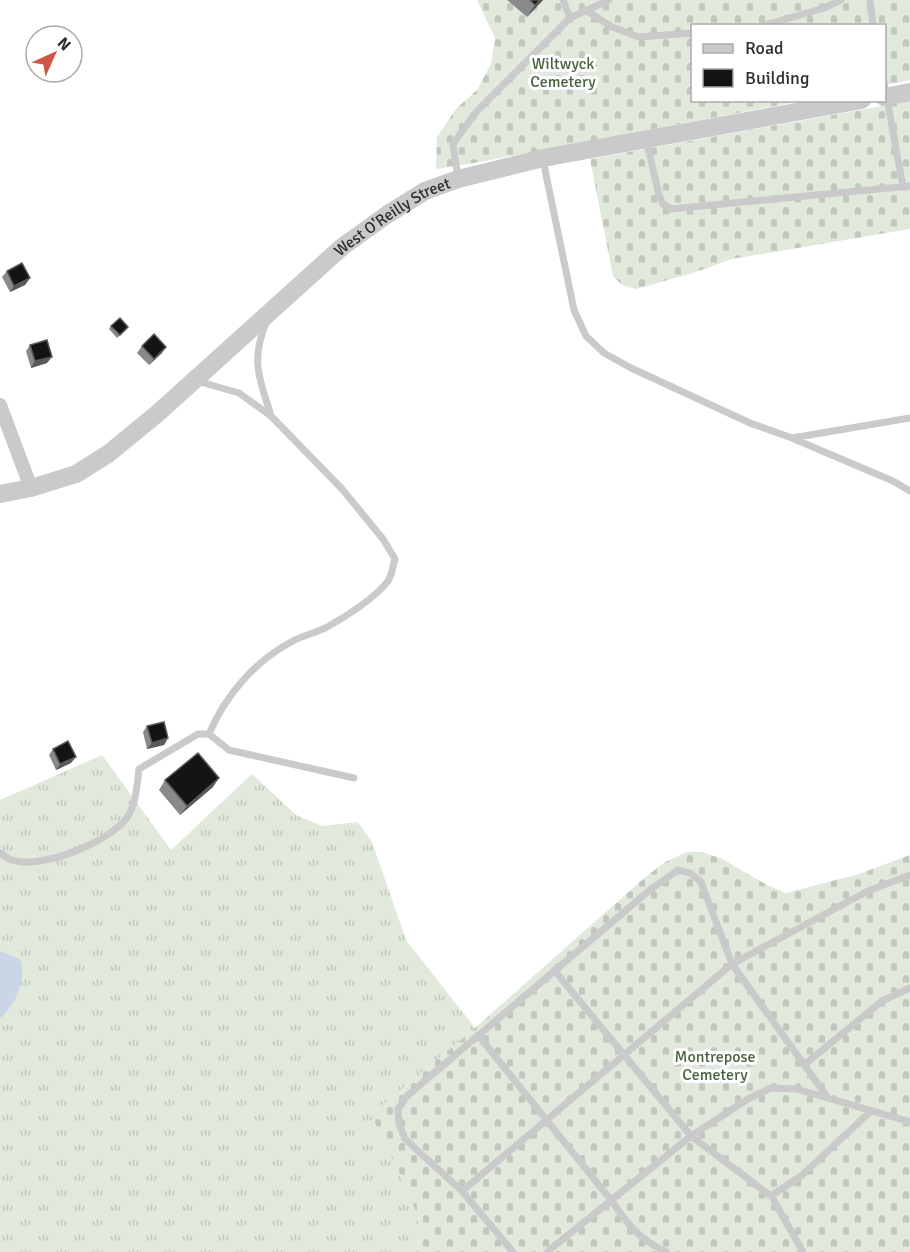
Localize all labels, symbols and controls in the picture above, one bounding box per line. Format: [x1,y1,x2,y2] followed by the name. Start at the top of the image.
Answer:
[24,24,84,84] north arrow
[691,24,886,102] legend
[53,33,75,55] text: N
[745,37,784,59] text: Road
[530,54,596,92] park label: Wiltwyck Cemetery
[745,67,809,89] text: Building
[330,173,454,261] street label: West O'Reilly Street
[675,1047,755,1085] park label: Montrepose Cemetery

